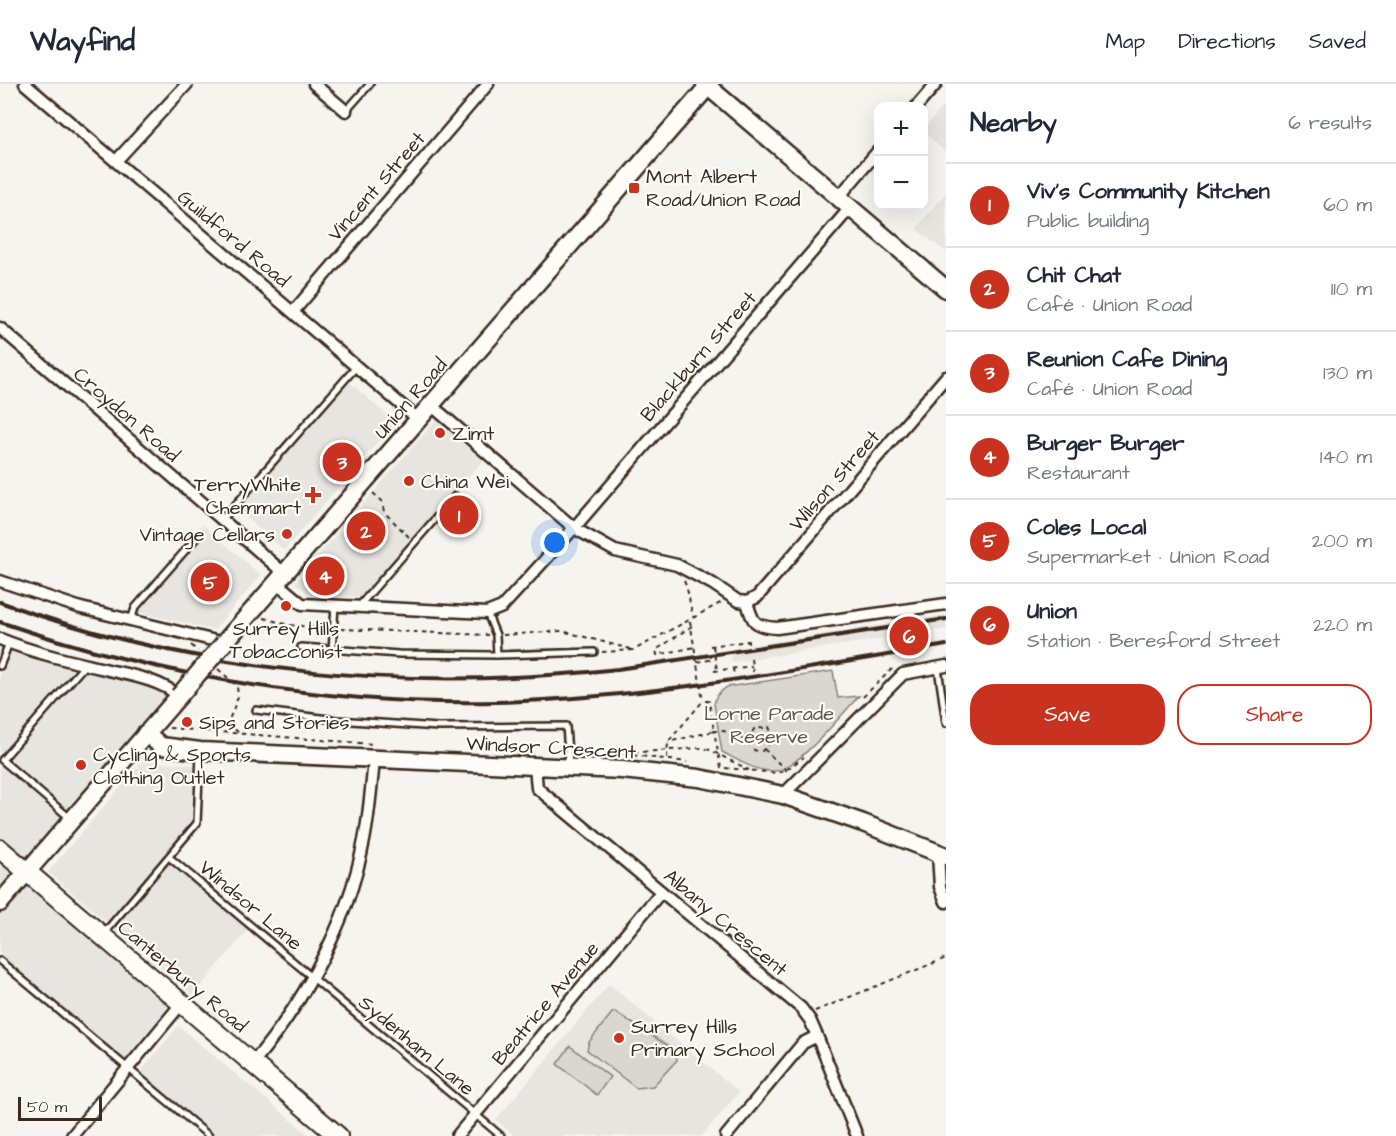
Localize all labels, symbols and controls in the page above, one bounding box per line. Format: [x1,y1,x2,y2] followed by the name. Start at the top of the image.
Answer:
[30,22,135,61] text: Wayfind
[1105,27,1145,56] text: Map
[1178,27,1276,56] text: Directions
[1309,27,1366,56] text: Saved
[874,102,928,210] map controls
[874,102,928,156] button: +
[970,105,1057,141] text: Nearby
[1288,109,1372,137] text: 6 results
[321,126,432,247] street label: Vincent Street
[874,156,928,210] button: −
[646,163,801,214] place label: Mont Albert Road/Union Road
[1027,176,1270,207] text: Viv’s Community Kitchen
[627,181,641,195] marker: Mont Albert Road/Union Road
[171,183,296,294] street label: Guildford Road
[988,191,991,219] text: 1
[1323,191,1372,219] text: 60 m
[1027,207,1149,235] text: Public building
[1027,260,1121,291] text: Chit Chat
[984,275,995,303] text: 2
[1331,275,1372,303] text: 110 m
[634,285,763,428] street label: Blackburn Street
[1027,291,1192,319] text: Café · Union Road
[1027,344,1227,375] text: Reunion Cafe Dining
[368,352,454,445] street label: Union Road
[984,359,995,387] text: 3
[1323,359,1372,387] text: 130 m
[66,361,186,470] street label: Croydon Road
[1027,375,1192,403] text: Café · Union Road
[452,420,494,448] place label: Zimt
[783,424,887,537] street label: Wilson Street
[433,426,447,440] marker: Zimt
[1027,428,1184,459] text: Burger Burger
[322,440,362,484] pin: 3
[983,443,996,471] text: 4
[1320,443,1372,471] text: 140 m
[1027,459,1130,487] text: Restaurant
[421,468,509,496] place label: China Wei
[194,471,301,522] place label: TerryWhite Chemmart
[402,474,416,488] marker: China Wei
[306,488,320,502] marker: TerryWhite Chemmart
[440,492,478,538] pin: 1
[346,508,386,554] pin: 2
[1027,512,1146,543] text: Coles Local
[140,521,275,550] place label: Vintage Cellars
[280,527,294,541] marker: Vintage Cellars
[982,527,997,555] text: 5
[1312,527,1372,555] text: 200 m
[540,528,569,557] your location
[1027,543,1269,571] text: Supermarket · Union Road
[306,554,344,598] pin: 4
[190,560,230,604] pin: 5
[1027,596,1077,627] text: Union
[279,599,293,613] marker: Surrey Hills Tobacconist
[983,611,996,639] text: 6
[1313,611,1372,639] text: 220 m
[890,614,928,658] pin: 6
[230,615,342,666] place label: Surrey Hills Tobacconist
[1027,627,1280,655] text: Station · Beresford Street
[970,684,1165,745] button: Save
[1177,684,1372,745] button: Share
[704,700,834,751] park label: Lorne Parade Reserve
[199,709,350,737] place label: Sips and Stories
[180,715,194,729] marker: Sips and Stories
[465,730,637,766] street label: Windsor Crescent
[93,741,251,793] place label: Cycling & Sports Clothing Outlet
[74,758,88,772] marker: Cycling & Sports Clothing Outlet
[193,854,308,958] street label: Windsor Lane
[657,863,793,984] street label: Albany Crescent
[111,914,253,1040] street label: Canterbury Road
[486,936,606,1072] street label: Beatrice Avenue
[352,989,480,1103] street label: Sydenham Lane
[631,1013,775,1065] place label: Surrey Hills Primary School
[612,1031,626,1045] marker: Surrey Hills Primary School
[18,1094,102,1122] scale bar
[27,1096,67,1118] text: 50 m

